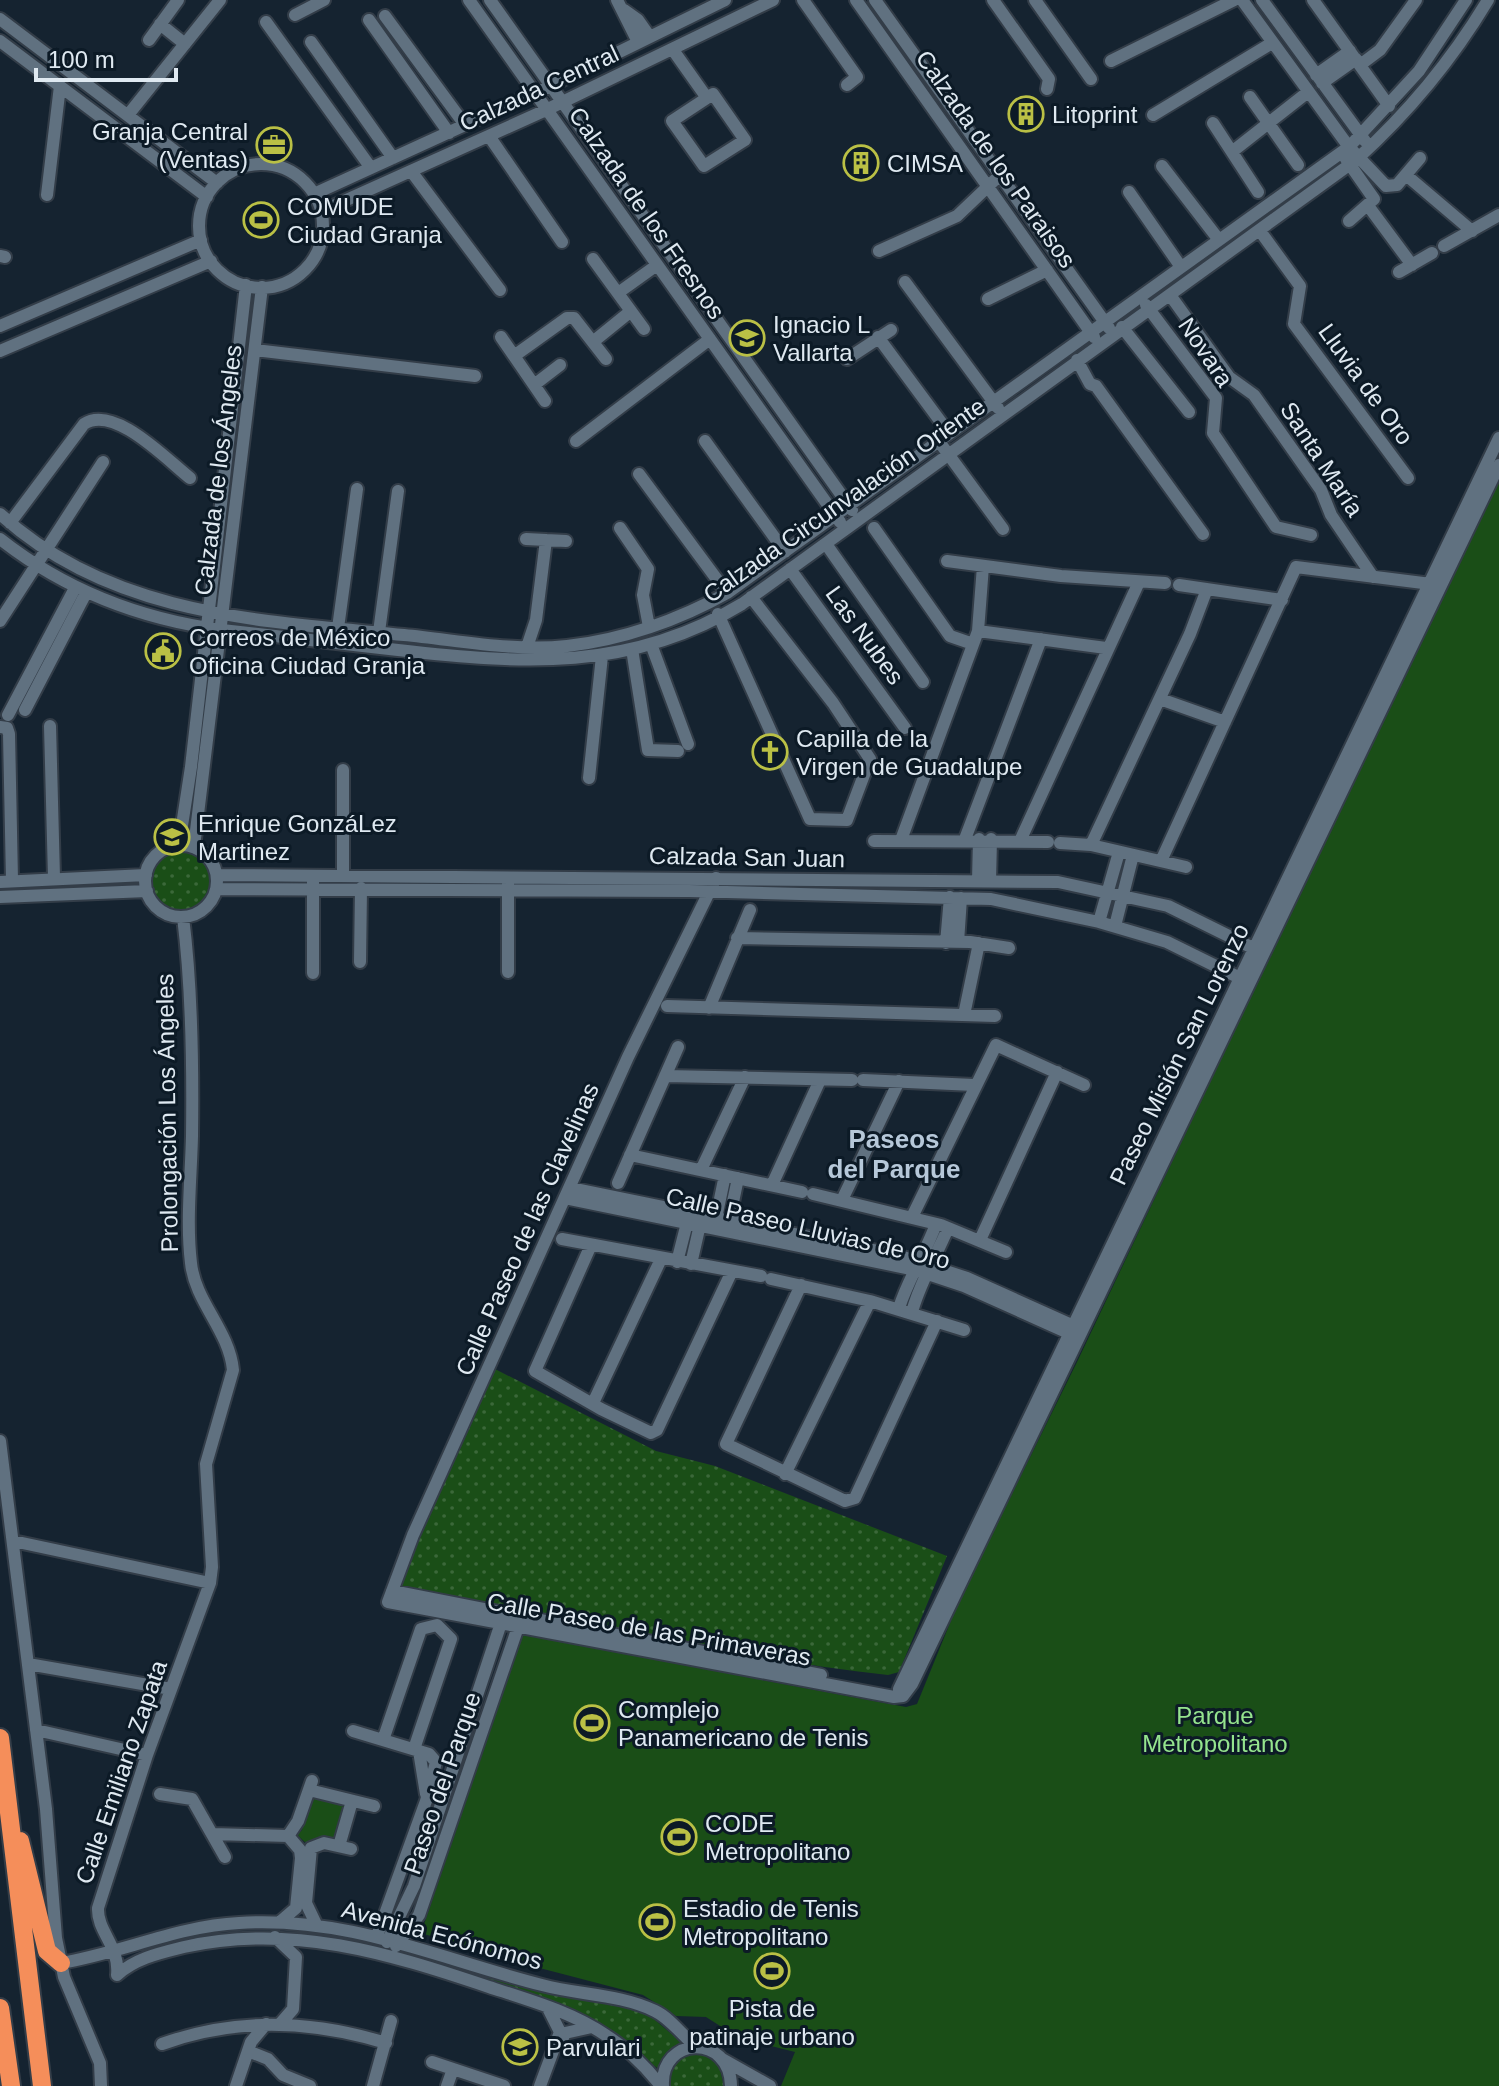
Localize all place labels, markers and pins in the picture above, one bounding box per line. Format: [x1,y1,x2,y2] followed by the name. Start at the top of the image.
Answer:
[1007,95,1045,133] building icon: Litoprint
[1052,101,1138,128] place label: Litoprint
[92,118,248,173] place label: Granja Central (Ventas)
[255,126,293,164] office icon: Granja Central (Ventas)
[842,144,880,182] building icon: CIMSA
[887,150,963,177] place label: CIMSA
[287,193,442,248] place label: COMUDE Ciudad Granja
[242,201,280,239] sports icon: COMUDE Ciudad Granja
[773,311,870,366] place label: Ignacio L Vallarta
[728,319,766,357] school or university icon: Ignacio L Vallarta
[189,624,426,679] place label: Correos de México Oficina Ciudad Granja
[144,632,182,670] public building icon: Correos de México Oficina Ciudad Granja
[796,725,1022,780] place label: Capilla de la Virgen de Guadalupe
[751,733,789,771] church icon: Capilla de la Virgen de Guadalupe
[198,810,397,865] place label: Enrique GonzáLez Martinez
[153,818,191,856] school or university icon: Enrique GonzáLez Martinez
[618,1696,868,1751] place label: Complejo Panamericano de Tenis
[573,1704,611,1742] sports icon: Complejo Panamericano de Tenis
[705,1810,850,1865] place label: CODE Metropolitano
[660,1818,698,1856] sports icon: CODE Metropolitano
[683,1895,859,1950] place label: Estadio de Tenis Metropolitano
[638,1903,676,1941] sports icon: Estadio de Tenis Metropolitano
[753,1952,791,1990] sports icon: Pista de patinaje urbano
[689,1995,855,2050] place label: Pista de patinaje urbano
[501,2028,539,2066] school or university icon: Parvulari
[546,2034,641,2061] place label: Parvulari

